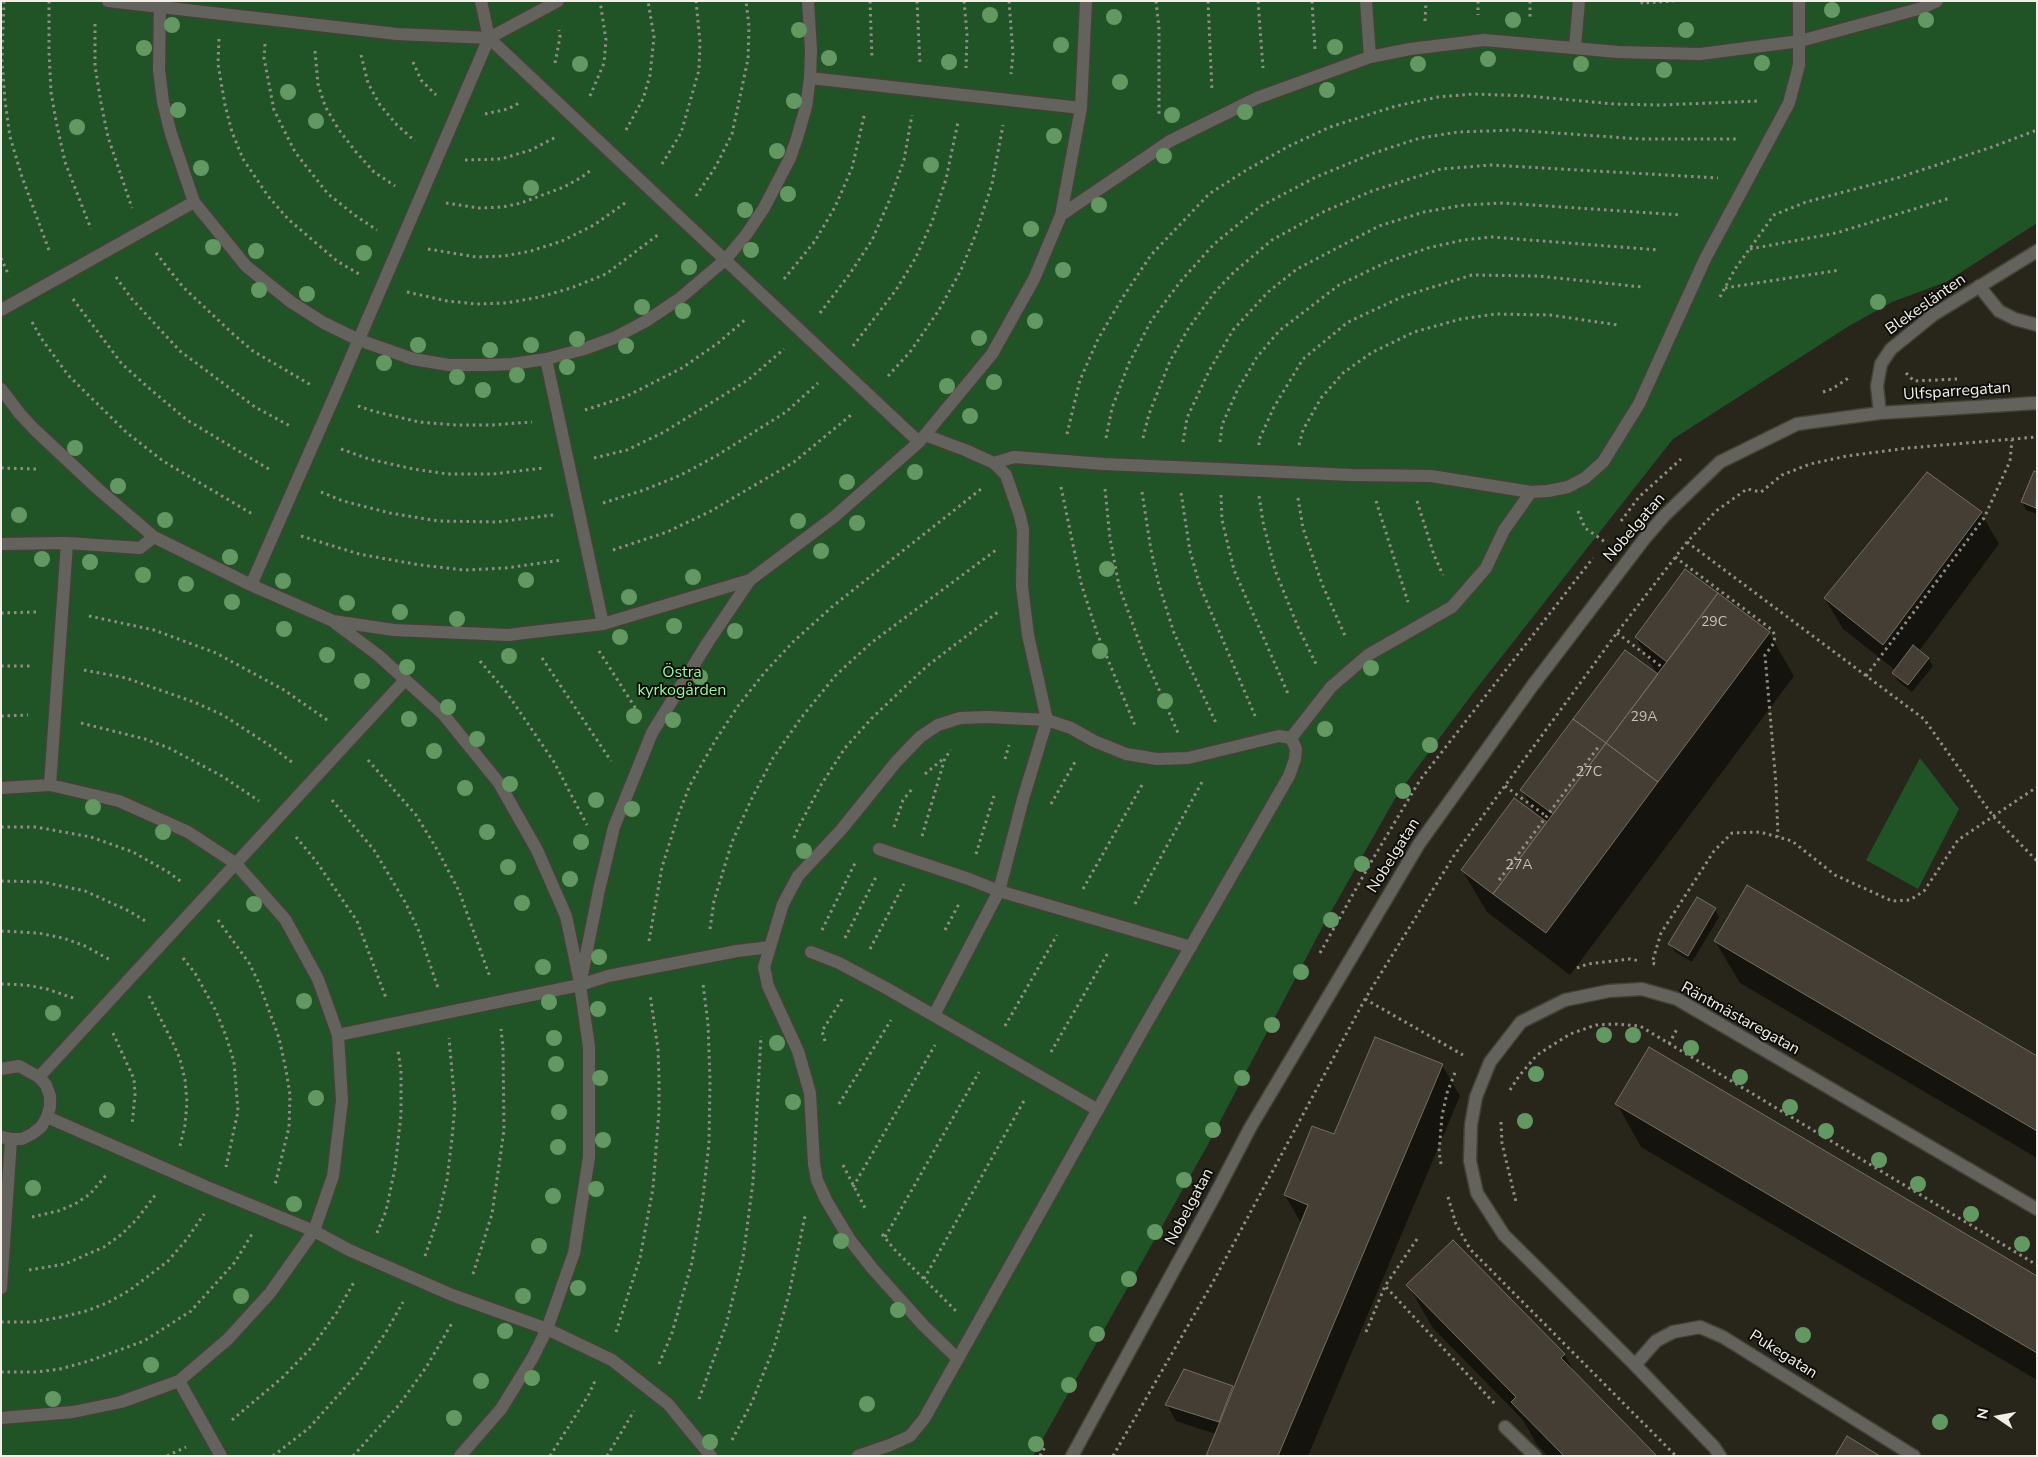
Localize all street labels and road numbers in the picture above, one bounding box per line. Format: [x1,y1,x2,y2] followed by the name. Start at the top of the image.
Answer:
[1882,270,1970,340] street label: Blekeslänten
[1903,379,2011,405] street label: Ulfsparregatan
[1600,490,1670,566] street label: Nobelgatan
[1364,815,1424,897] street label: Nobelgatan
[1677,978,1803,1060] street label: Räntmästaregatan
[1162,1165,1218,1249] street label: Nobelgatan
[1746,1327,1820,1383] street label: Pukegatan

